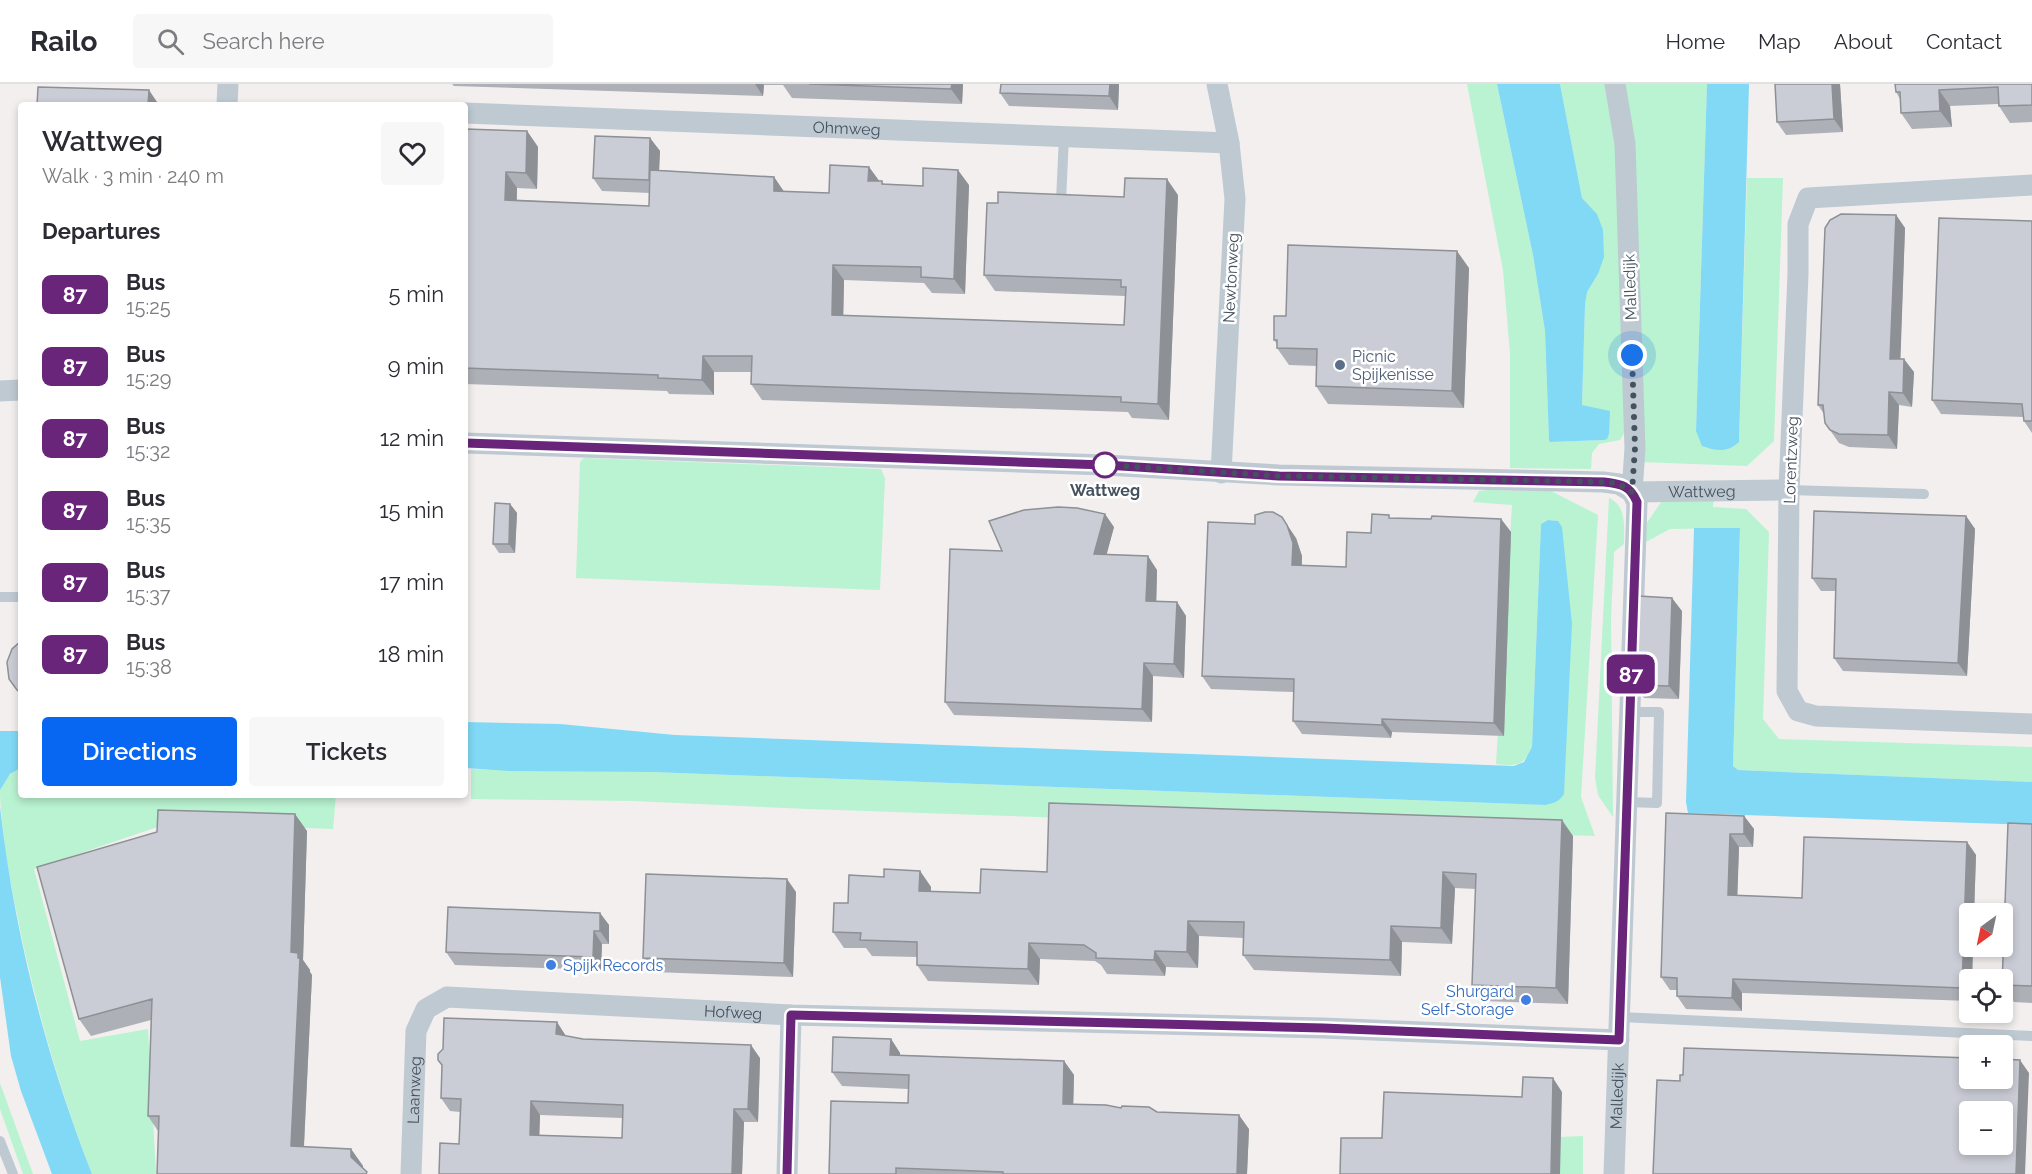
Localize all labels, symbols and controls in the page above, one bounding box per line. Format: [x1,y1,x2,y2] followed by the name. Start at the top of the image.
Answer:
[133,14,553,68] search box
[30,25,97,58] text: Railo
[154,25,187,58] icon: search
[202,28,325,54] text: Search here
[1666,29,1725,54] text: Home
[1758,29,1801,54] text: Map
[1834,29,1893,54] text: About
[1926,29,2002,54] text: Contact
[812,117,881,139] street label: Ohmweg
[381,122,444,185] button: heart
[42,125,163,158] text: Wattweg
[42,164,224,188] text: Walk · 3 min · 240 m
[42,218,160,244] text: Departures
[1219,232,1243,324] street label: Newtonweg
[1619,253,1641,320] street label: Malledijk
[126,269,165,295] text: Bus
[389,281,444,307] text: 5 min
[63,282,87,307] text: 87
[126,295,171,319] text: 15:25
[1617,340,1647,370] your location
[126,341,165,367] text: Bus
[1352,347,1434,384] place label: Picnic Spijkenisse
[388,353,444,379] text: 9 min
[63,354,87,379] text: 87
[1333,358,1347,372] marker: Picnic Spijkenisse
[126,367,171,391] text: 15:29
[126,413,165,439] text: Bus
[1780,416,1802,504] street label: Lorentzweg
[380,425,444,451] text: 12 min
[63,426,87,451] text: 87
[126,439,170,463] text: 15:32
[1092,452,1118,478] marker: Wattweg
[1070,481,1140,500] place label: Wattweg
[1668,481,1736,501] street label: Wattweg
[126,485,165,511] text: Bus
[379,497,444,523] text: 15 min
[63,498,87,523] text: 87
[126,511,171,535] text: 15:35
[126,557,165,583] text: Bus
[379,569,444,595] text: 17 min
[63,570,87,595] text: 87
[126,583,171,607] text: 15:37
[126,629,165,655] text: Bus
[378,641,444,667] text: 18 min
[63,642,87,667] text: 87
[1604,654,1658,694] line badge: 87
[126,655,172,679] text: 15:38
[1619,662,1643,687] text: 87
[42,717,237,786] button: Directions
[249,717,444,786] button: Tickets
[1959,903,2013,957] north arrow
[1959,903,2013,1155] map controls
[563,956,663,975] place label: Spijk Records
[544,958,558,972] marker: Spijk Records
[1959,969,2013,1023] button: locate
[1421,982,1514,1019] place label: Shurgard Self-Storage
[1519,993,1533,1007] marker: Shurgard Self-Storage
[704,1001,763,1023] street label: Hofweg
[1959,1035,2013,1089] button: +
[403,1056,425,1124] street label: Laanweg
[1606,1062,1627,1130] street label: Malledijk
[1959,1101,2013,1155] button: −

